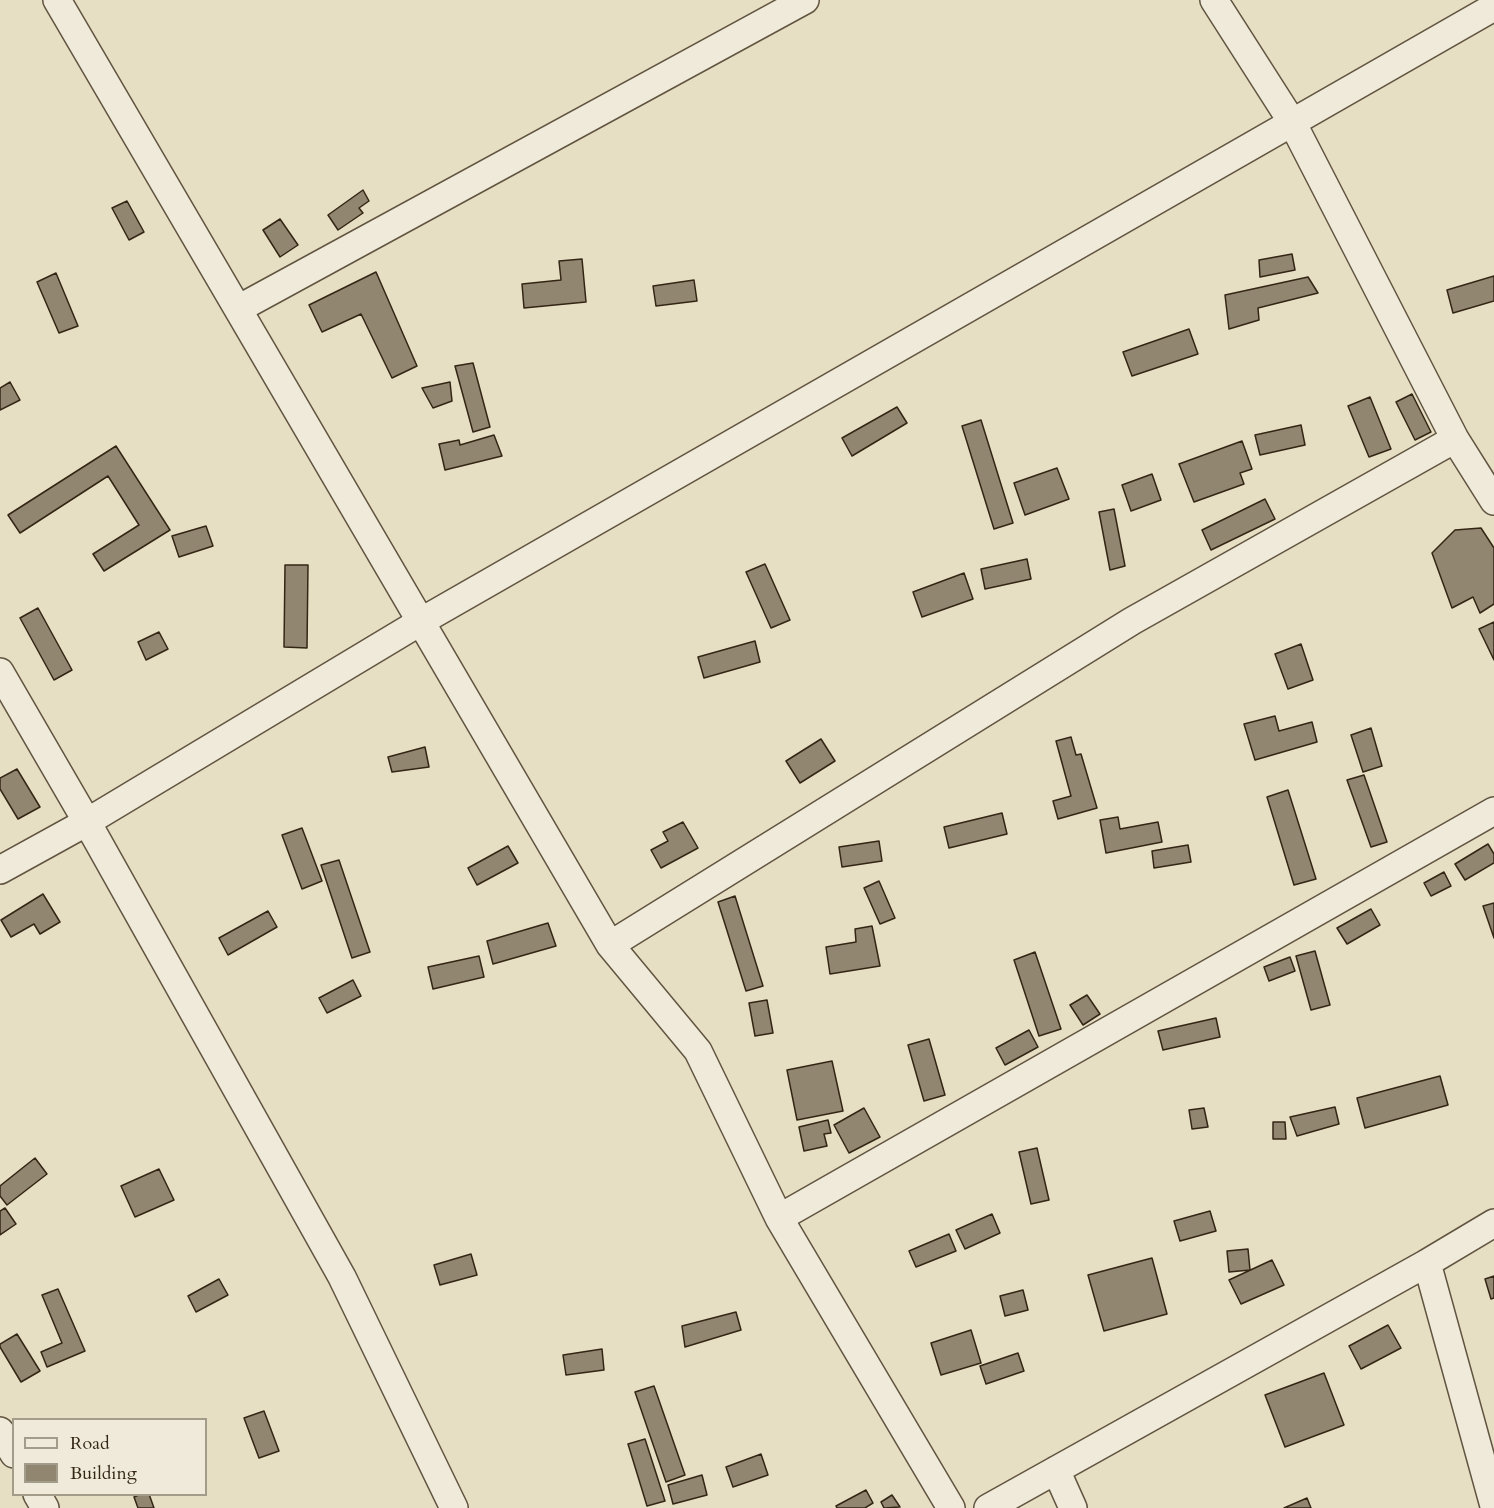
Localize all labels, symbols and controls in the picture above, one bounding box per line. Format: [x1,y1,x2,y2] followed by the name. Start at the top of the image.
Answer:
[12,1418,207,1496] legend
[70,1431,110,1456] text: Road
[70,1461,137,1486] text: Building

